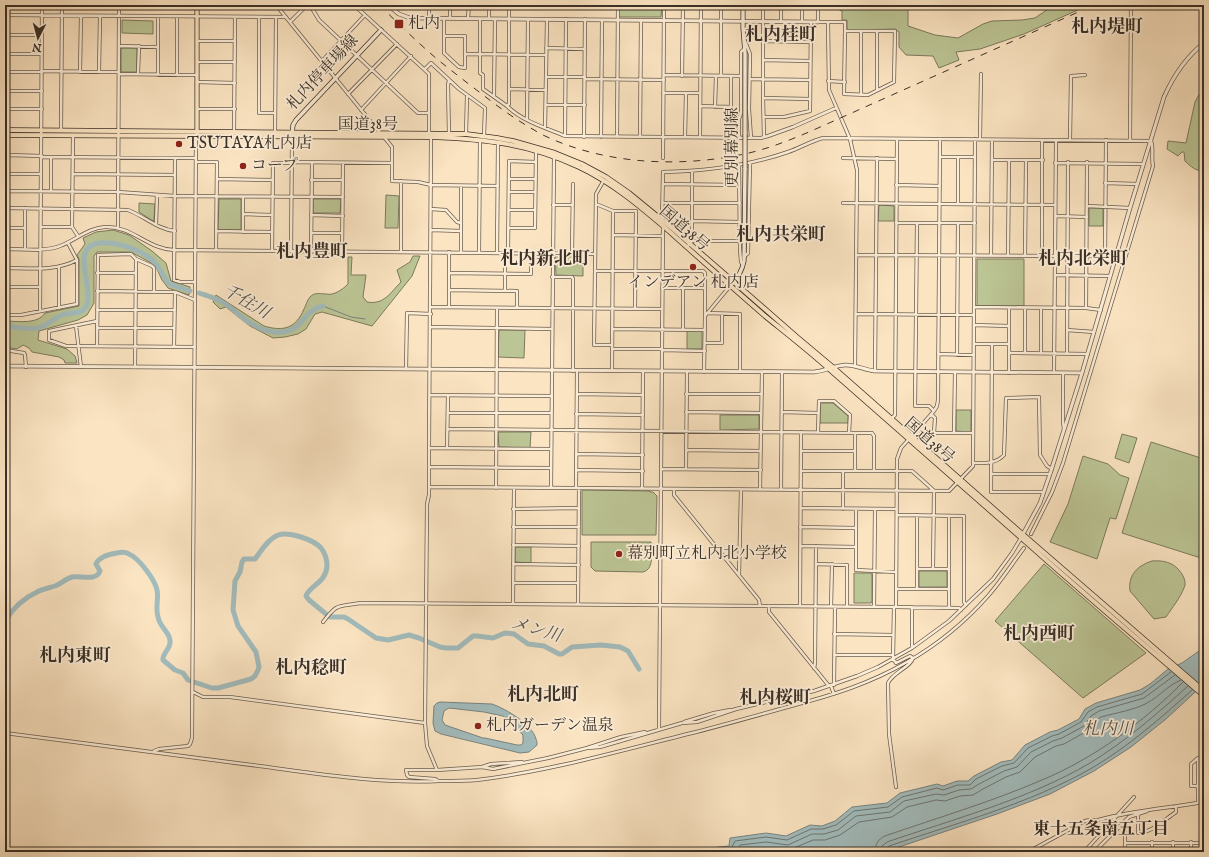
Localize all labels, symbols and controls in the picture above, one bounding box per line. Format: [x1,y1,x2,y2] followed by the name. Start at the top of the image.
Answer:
[408,14,440,34] place label: 札内
[1071,16,1143,39] district label: 札内堤町
[18,18,58,58] north arrow
[393,18,405,30] marker: 札内
[745,24,817,47] district label: 札内桂町
[283,31,363,115] street label: 札内停車場線
[31,39,44,55] text: N
[723,107,743,187] street label: 更別幕別線
[338,115,398,135] street label: 国道38号
[187,134,312,154] place label: TSUTAYA札内店
[174,139,184,149] marker: TSUTAYA札内店
[251,156,298,176] place label: コープ
[238,161,248,171] marker: コープ
[655,202,713,256] street label: 国道38号
[736,224,826,247] district label: 札内共栄町
[276,241,348,264] district label: 札内豊町
[500,248,590,271] district label: 札内新北町
[1038,248,1128,271] district label: 札内北栄町
[688,262,698,272] marker: インデアン 札内店
[628,273,758,293] place label: インデアン 札内店
[219,280,275,325] water label: 千住川
[900,414,958,468] street label: 国道38号
[627,544,787,564] place label: 幕別町立札内北小学校
[614,549,624,559] marker: 幕別町立札内北小学校
[509,613,565,648] water label: メン川
[1003,623,1075,646] district label: 札内西町
[39,645,111,668] district label: 札内東町
[275,657,347,680] district label: 札内稔町
[507,684,579,707] district label: 札内北町
[739,687,811,710] district label: 札内桜町
[486,716,614,736] place label: 札内ガーデン温泉
[1083,719,1135,740] water label: 札内川
[473,721,483,731] marker: 札内ガーデン温泉
[1033,819,1169,840] district label: 東十五条南五丁目

